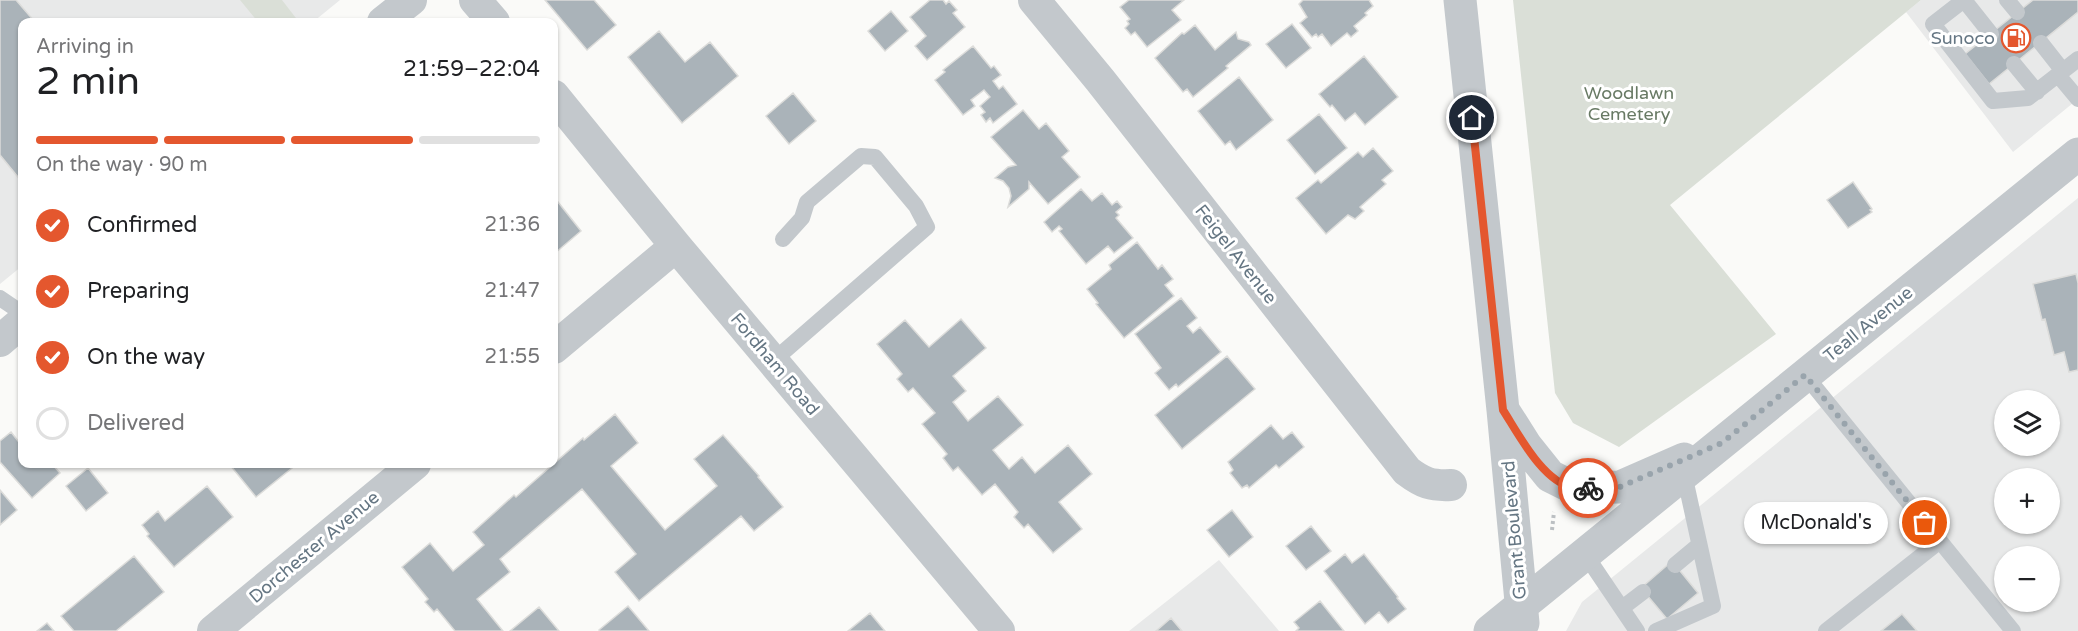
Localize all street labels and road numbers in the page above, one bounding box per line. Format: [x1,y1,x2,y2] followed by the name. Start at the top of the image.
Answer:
[1190,200,1282,308] street label: Feigel Avenue
[1819,281,1917,367] street label: Teall Avenue
[726,308,824,420] street label: Fordham Road
[1497,460,1531,600] street label: Grant Boulevard
[244,486,384,608] street label: Dorchester Avenue

